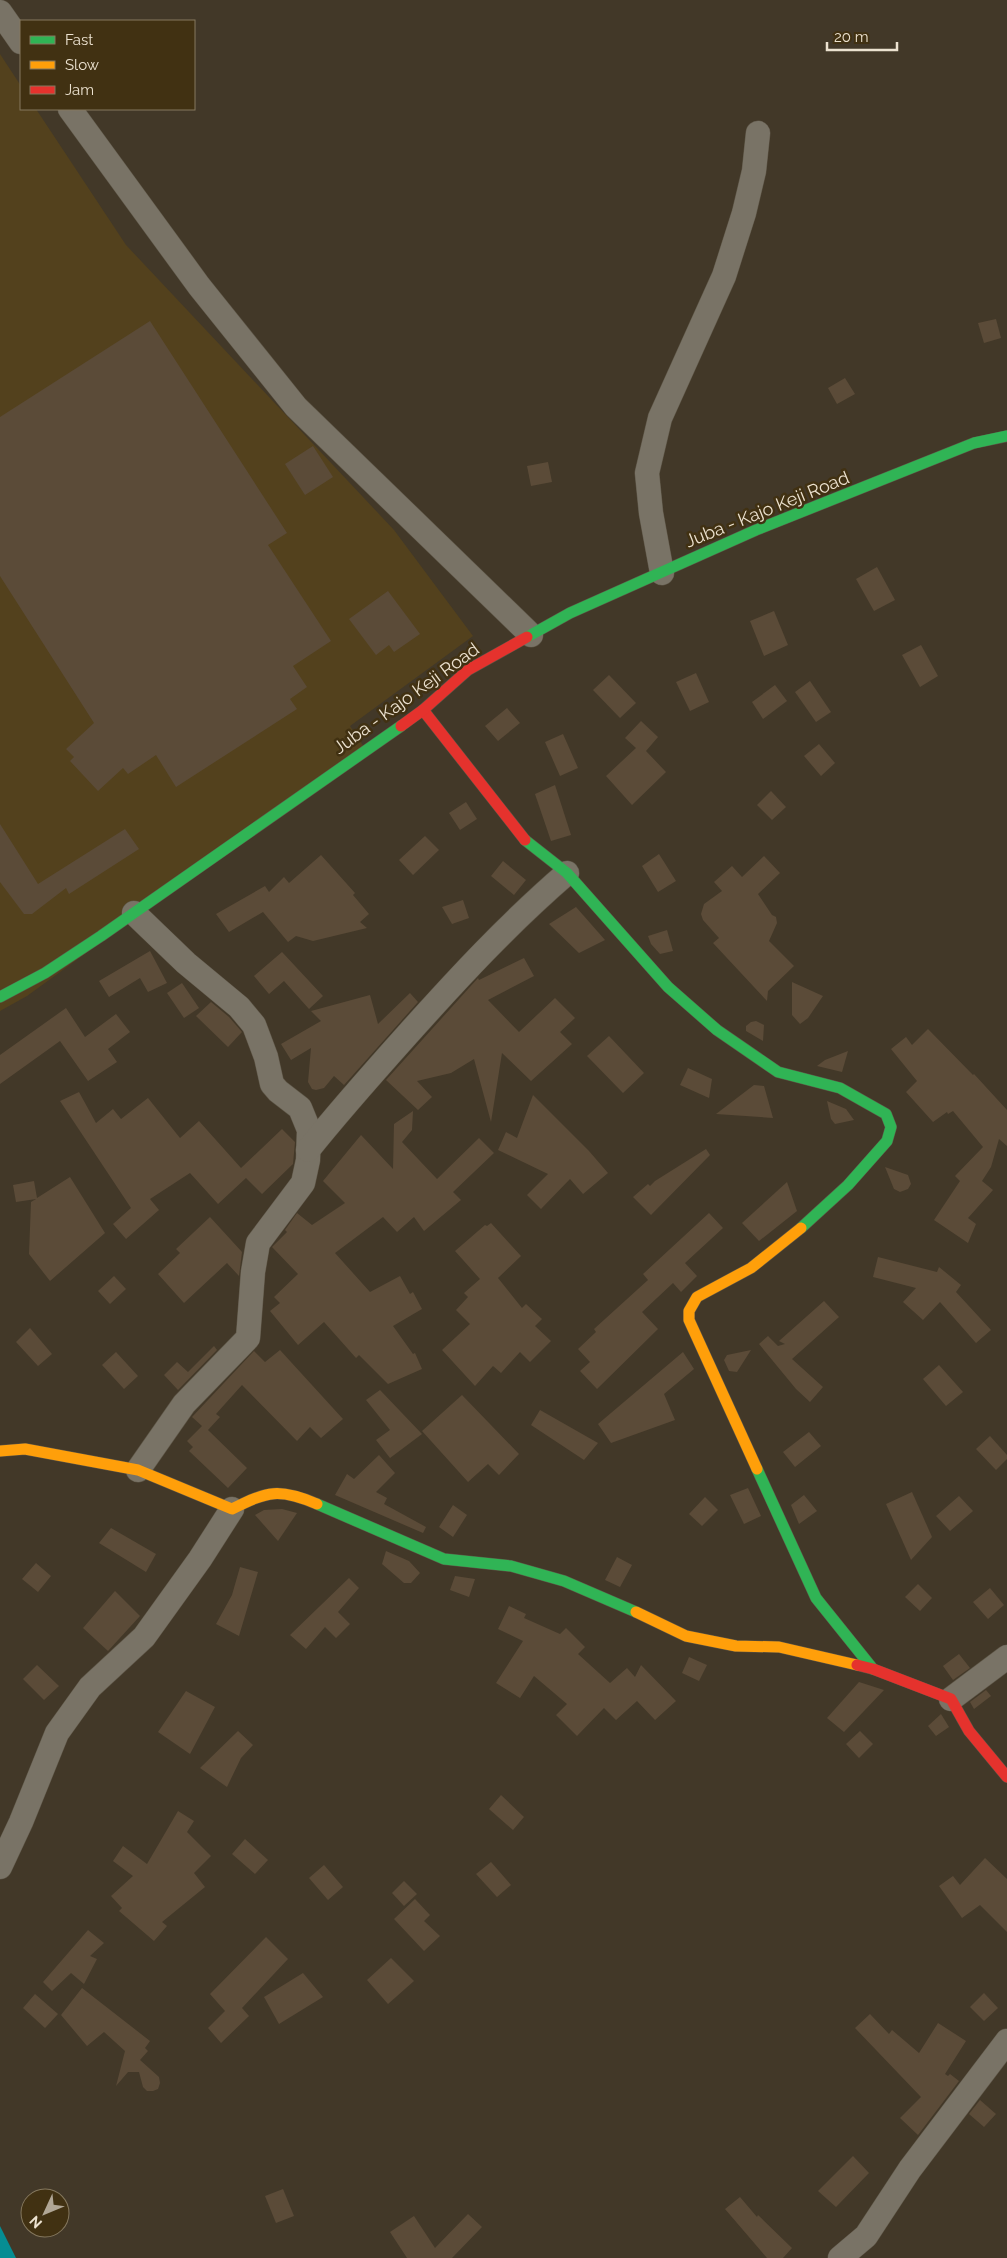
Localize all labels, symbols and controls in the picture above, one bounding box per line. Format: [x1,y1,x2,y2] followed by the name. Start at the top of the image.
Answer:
[20,20,195,110] legend
[827,20,897,52] scale bar
[834,28,869,46] text: 20 m
[65,31,93,49] text: Fast
[65,56,99,74] text: Slow
[65,81,94,99] text: Jam
[682,466,852,552] street label: Juba - Kajo Keji Road
[329,638,483,758] street label: Juba - Kajo Keji Road
[20,2188,70,2238] north arrow
[26,2213,45,2231] text: N

